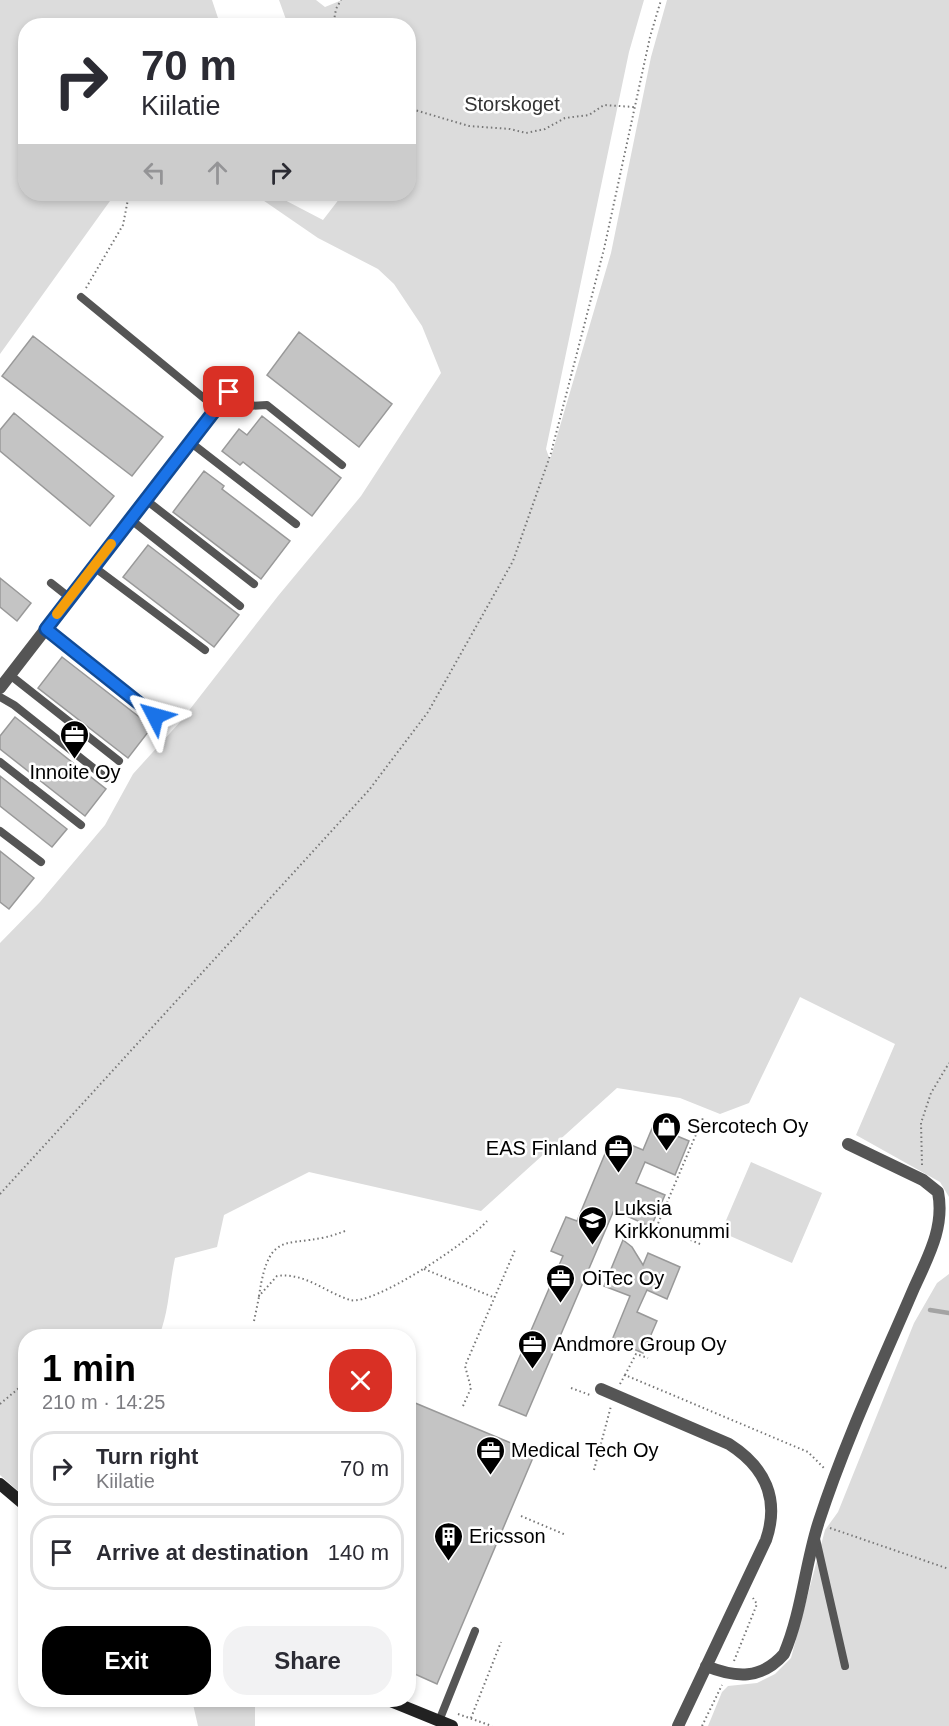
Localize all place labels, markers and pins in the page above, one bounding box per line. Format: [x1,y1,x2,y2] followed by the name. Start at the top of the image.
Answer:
[203,366,254,417] pin
[59,718,91,760] office icon: Innoite Oy
[29,761,121,783] place label: Innoite Oy
[650,1110,682,1152] shop icon: Sercotech Oy
[687,1115,808,1137] place label: Sercotech Oy
[602,1132,634,1174] office icon: EAS Finland
[486,1137,597,1159] place label: EAS Finland
[614,1197,730,1242] place label: Luksia Kirkkonummi
[577,1204,609,1246] school or university icon: Luksia Kirkkonummi
[545,1262,577,1304] office icon: OiTec Oy
[582,1267,664,1289] place label: OiTec Oy
[516,1328,548,1370] office icon: Andmore Group Oy
[553,1333,726,1355] place label: Andmore Group Oy
[474,1434,506,1476] office icon: Medical Tech Oy
[511,1439,658,1461] place label: Medical Tech Oy
[432,1520,464,1562] building icon: Ericsson
[469,1525,546,1547] place label: Ericsson

